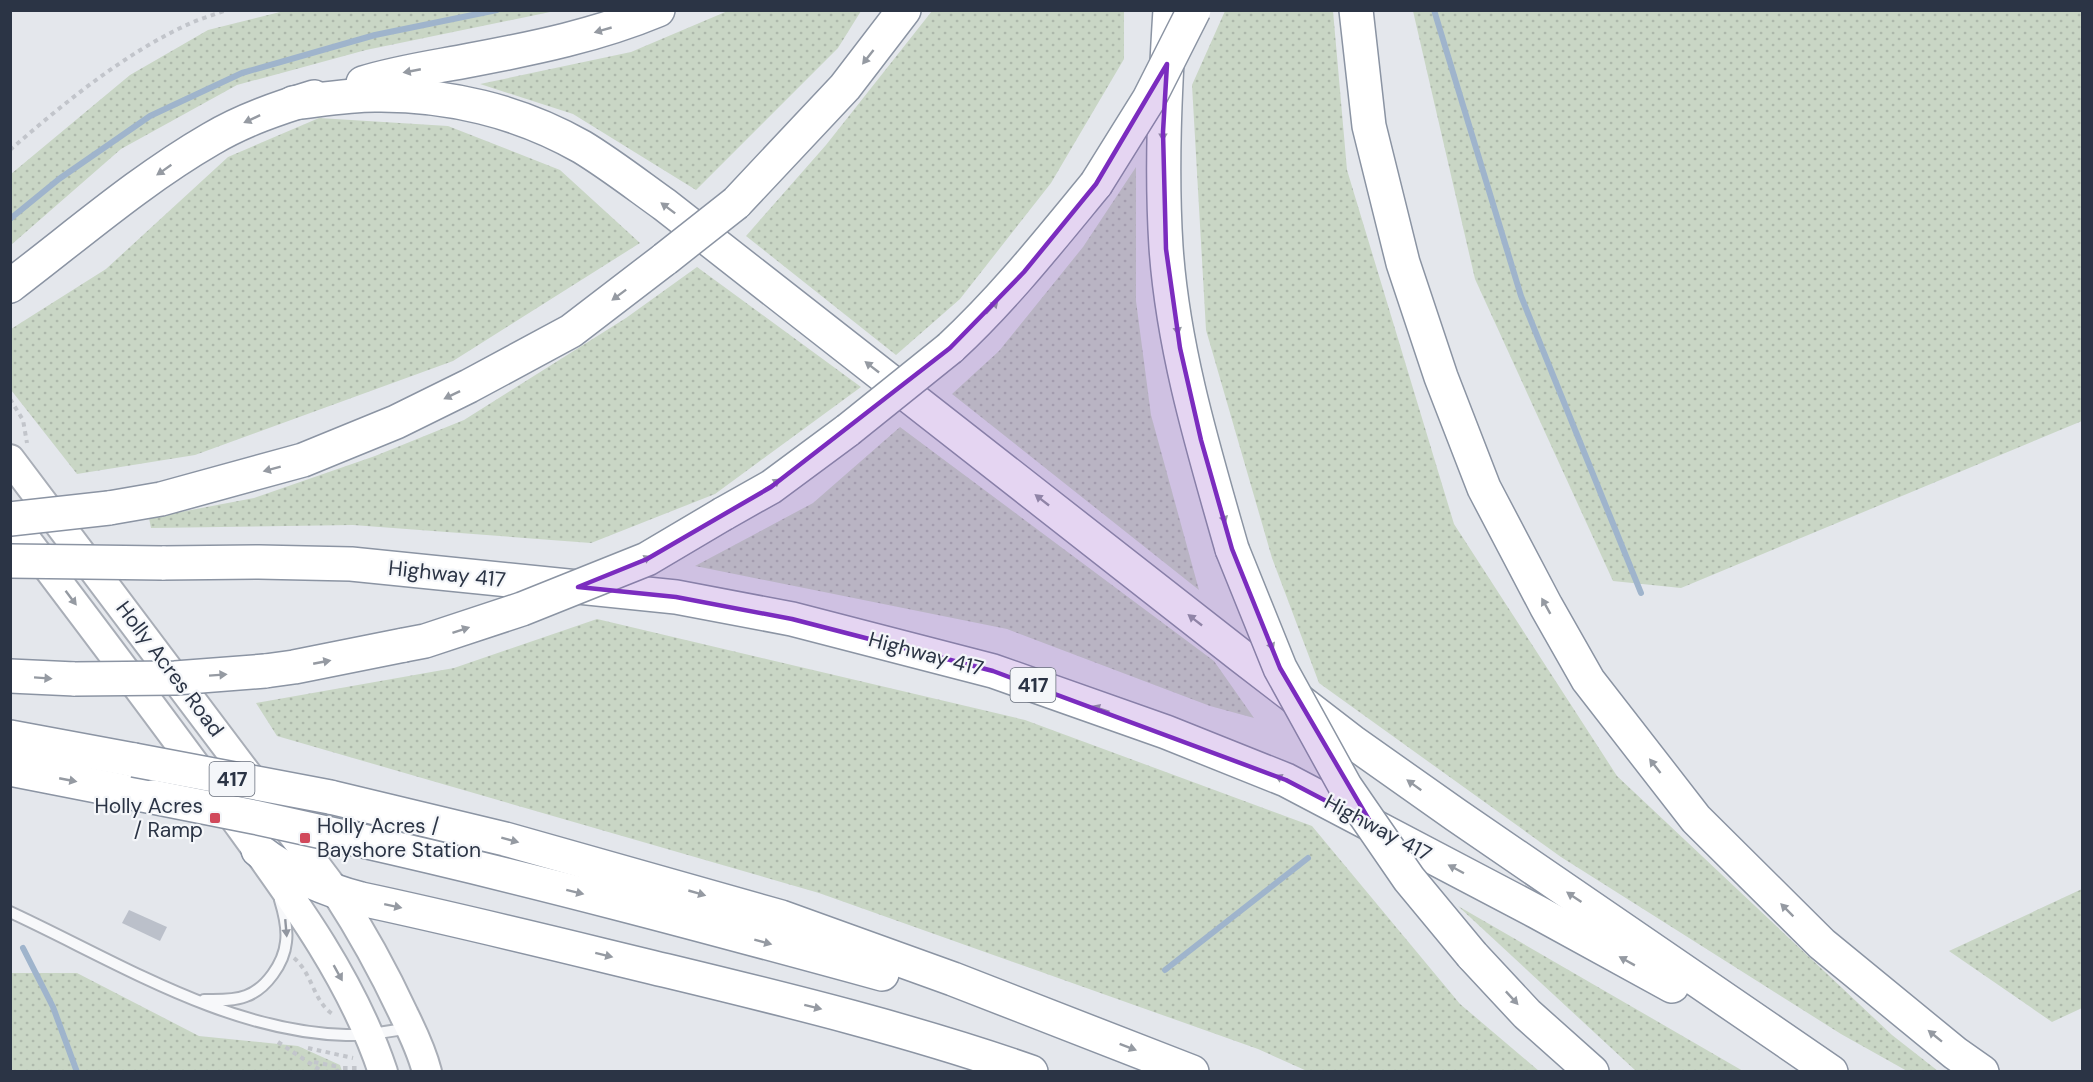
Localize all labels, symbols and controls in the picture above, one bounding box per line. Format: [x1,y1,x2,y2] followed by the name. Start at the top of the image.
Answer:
[594,26,612,35] one-way arrow
[862,49,875,65] one-way arrow
[403,67,422,76] one-way arrow
[244,114,261,123] one-way arrow
[1158,122,1168,141] one-way arrow
[156,164,172,175] one-way arrow
[661,202,676,214] one-way arrow
[611,288,626,300] one-way arrow
[985,300,999,315] one-way arrow
[1172,317,1181,336] one-way arrow
[864,361,879,373] one-way arrow
[444,390,461,400] one-way arrow
[263,464,281,474] one-way arrow
[765,479,781,490] one-way arrow
[1034,493,1050,506] one-way arrow
[1218,506,1228,524] one-way arrow
[387,554,507,594] street label: Highway 417
[634,556,651,565] one-way arrow
[65,590,77,606] one-way arrow
[110,595,230,743] street label: Holly Acres Road
[1541,597,1551,614] one-way arrow
[1188,615,1203,627] one-way arrow
[452,624,470,634] one-way arrow
[866,625,986,683] street label: Highway 417
[1265,634,1275,652] one-way arrow
[313,657,332,666] one-way arrow
[1010,668,1056,702] road number: 417
[208,670,227,679] one-way arrow
[33,673,52,683] one-way arrow
[1092,704,1110,714] one-way arrow
[1650,759,1662,774] one-way arrow
[210,762,254,796] road number: 417
[1273,774,1291,784] one-way arrow
[59,776,78,785] one-way arrow
[1407,779,1423,791] one-way arrow
[1319,788,1437,868] street label: Highway 417
[94,792,203,844] place label: Holly Acres / Ramp
[208,811,222,825] marker: Holly Acres / Ramp
[317,812,481,864] place label: Holly Acres / Bayshore Station
[298,831,312,845] marker: Holly Acres / Bayshore Station
[500,836,519,846] one-way arrow
[1447,864,1464,874] one-way arrow
[565,887,584,897] one-way arrow
[688,889,706,898] one-way arrow
[1566,891,1583,902] one-way arrow
[384,902,403,911] one-way arrow
[1781,903,1795,917] one-way arrow
[281,918,291,937] one-way arrow
[754,937,772,947] one-way arrow
[594,951,613,961] one-way arrow
[1619,956,1636,966] one-way arrow
[333,965,343,982] one-way arrow
[1504,990,1518,1004] one-way arrow
[804,1003,822,1013] one-way arrow
[1927,1030,1943,1043] one-way arrow
[1119,1043,1137,1052] one-way arrow

